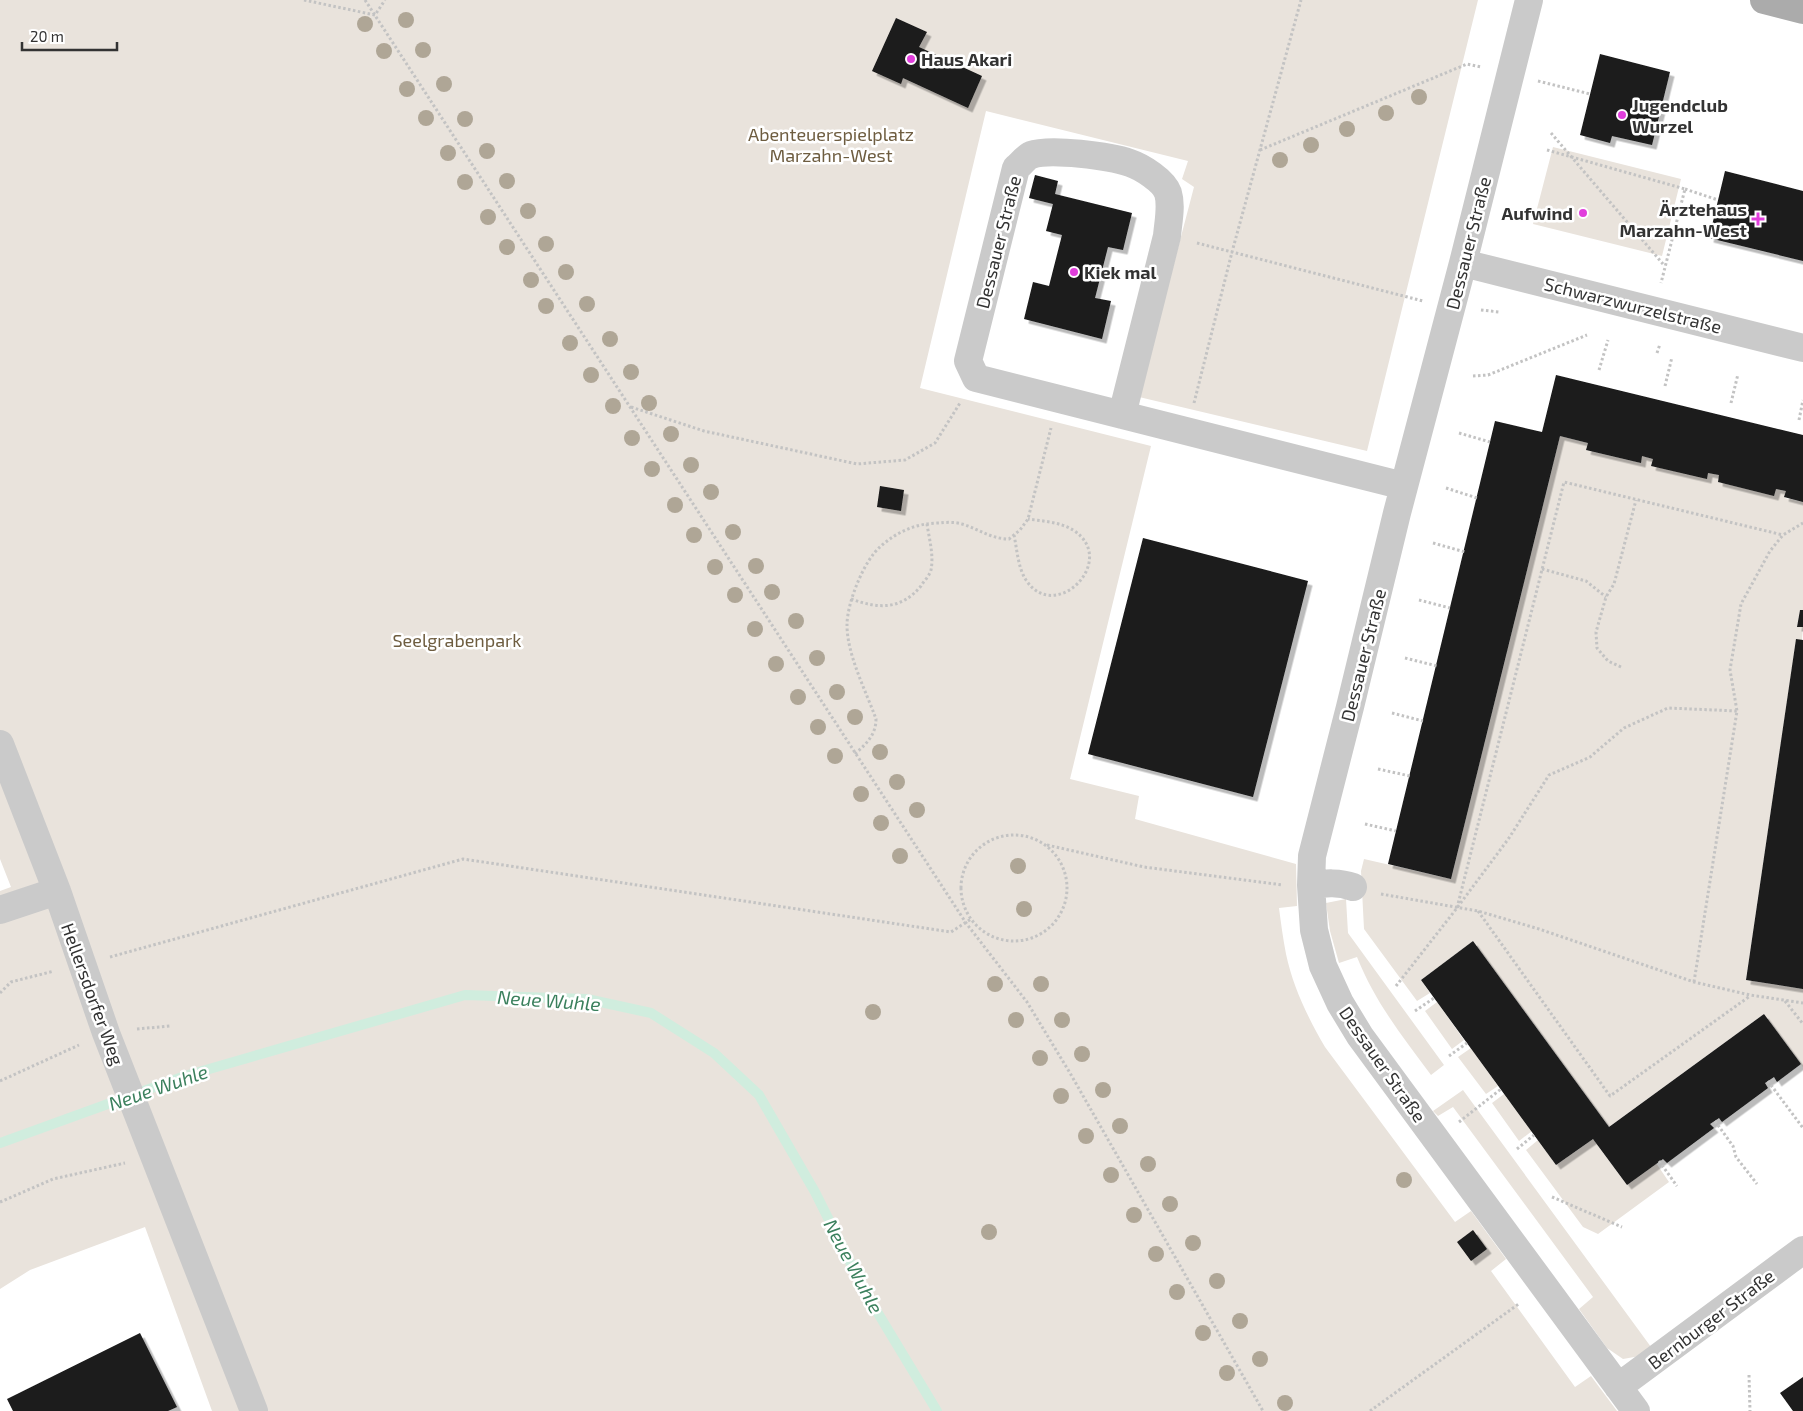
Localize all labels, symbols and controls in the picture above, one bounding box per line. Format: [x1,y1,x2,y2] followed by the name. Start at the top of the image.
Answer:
[22,20,118,52] scale bar
[30,27,64,45] text: 20 m
[921,48,1012,70] place label: Haus Akari
[905,53,917,65] marker: Haus Akari
[1632,94,1728,137] place label: Jugendclub Wurzel
[1616,109,1628,121] marker: Jugendclub Wurzel
[748,123,914,166] park label: Abenteuerspielplatz Marzahn-West
[971,173,1025,311] street label: Dessauer Straße
[1441,174,1495,312] street label: Dessauer Straße
[1619,198,1748,241] place label: Ärztehaus Marzahn-West
[1501,202,1573,224] place label: Aufwind
[1577,207,1589,219] marker: Aufwind
[1751,212,1765,226] marker: Ärztehaus Marzahn-West
[1084,261,1157,283] place label: Kiek mal
[1068,266,1080,278] marker: Kiek mal
[1542,272,1724,338] street label: Schwarzwurzelstraße
[1336,586,1390,724] street label: Dessauer Straße
[392,629,522,651] park label: Seelgrabenpark
[57,920,129,1068] street label: Hellersdorfer Weg
[496,985,602,1015] water label: Neue Wuhle
[1335,1002,1431,1126] street label: Dessauer Straße
[105,1059,211,1115] water label: Neue Wuhle
[819,1215,889,1317] water label: Neue Wuhle
[1644,1264,1778,1374] street label: Bernburger Straße

